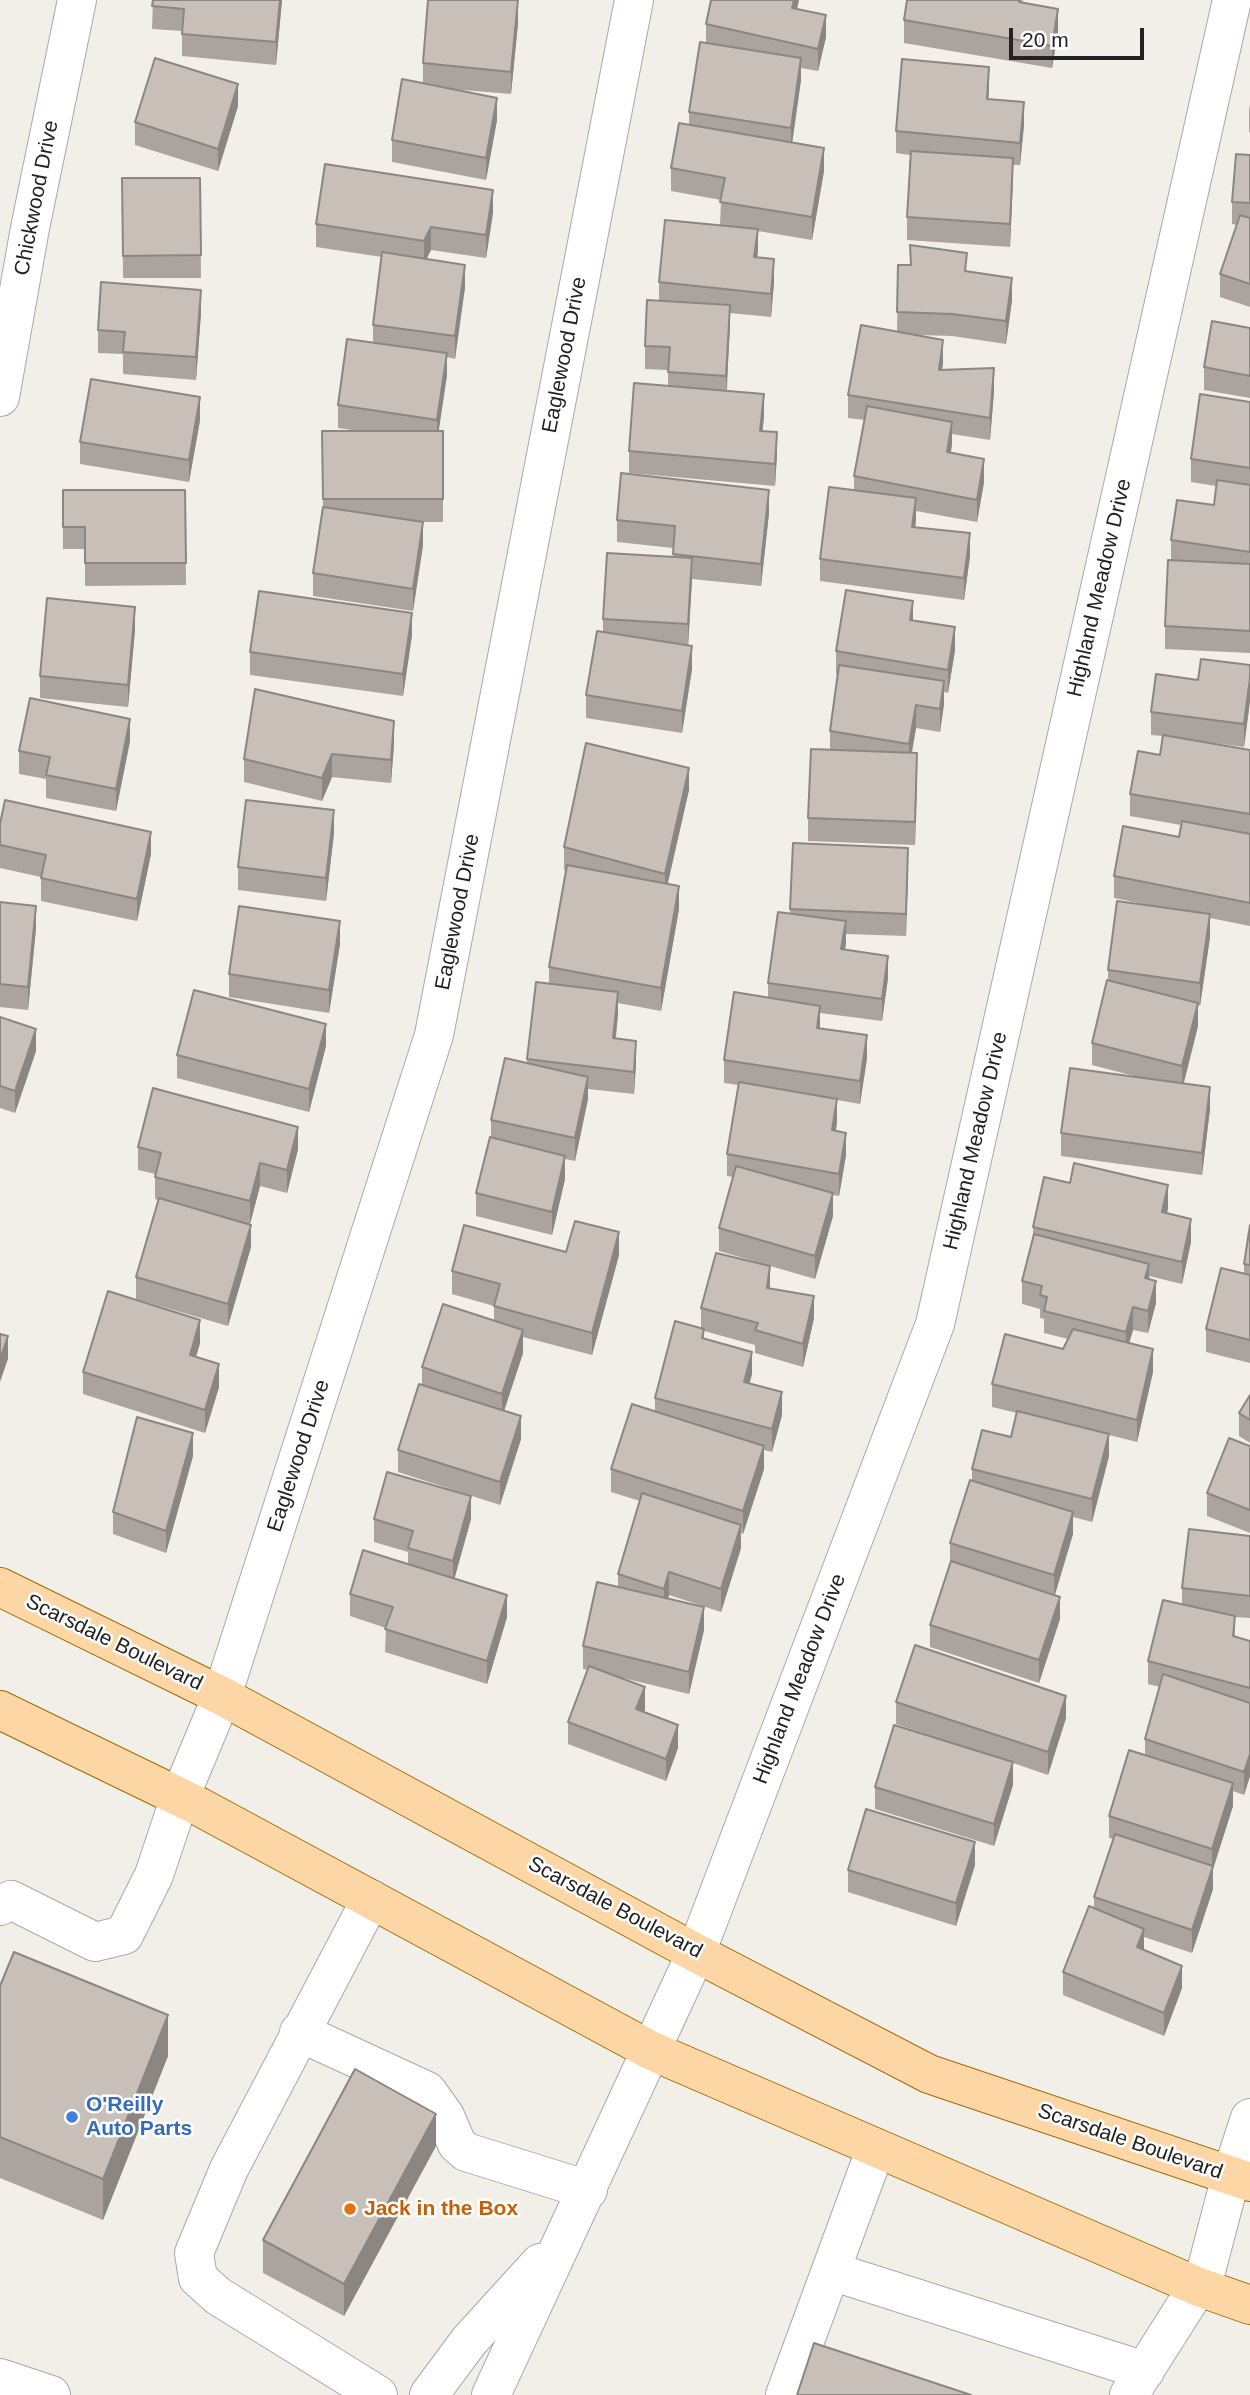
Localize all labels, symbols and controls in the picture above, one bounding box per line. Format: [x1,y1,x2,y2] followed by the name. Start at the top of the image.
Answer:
[1012,14,1147,58] scale bar
[1022,28,1069,51] text: 20 m
[10,118,64,278] street label: Chickwood Drive
[537,275,593,435] street label: Eaglewood Drive
[1063,477,1137,699] street label: Highland Meadow Drive
[430,832,486,992] street label: Eaglewood Drive
[939,1030,1013,1252] street label: Highland Meadow Drive
[262,1377,336,1535] street label: Eaglewood Drive
[748,1570,852,1788] street label: Highland Meadow Drive
[21,1589,207,1697] street label: Scarsdale Boulevard
[524,1851,706,1965] street label: Scarsdale Boulevard
[86,2092,192,2142] place label: O'Reilly Auto Parts
[1034,2099,1226,2185] street label: Scarsdale Boulevard
[64,2109,80,2125] marker: O'Reilly Auto Parts
[364,2196,518,2222] place label: Jack in the Box
[342,2201,358,2217] marker: Jack in the Box

